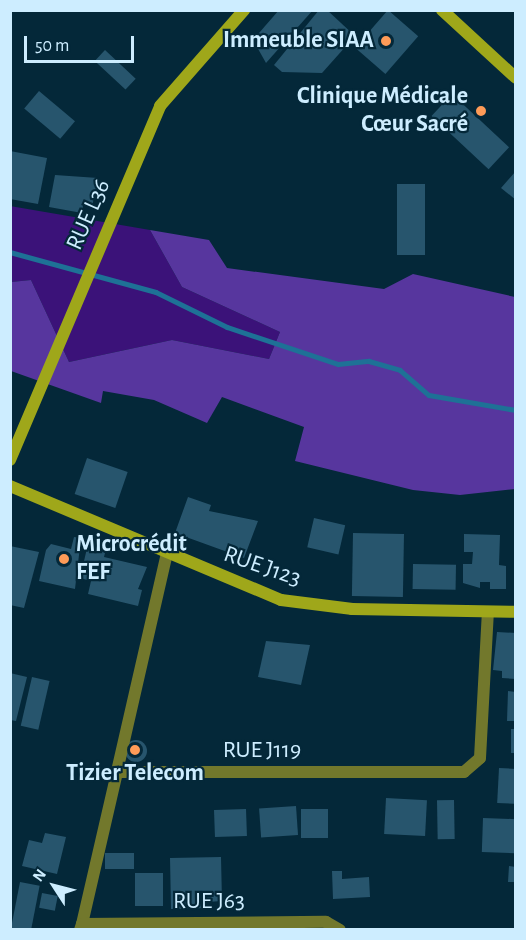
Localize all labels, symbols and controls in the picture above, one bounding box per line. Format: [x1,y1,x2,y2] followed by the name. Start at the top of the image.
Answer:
[27,24,136,62] scale bar
[223,27,374,55] place label: Immeuble SIAA
[379,34,393,48] marker: Immeuble SIAA
[35,37,69,55] text: 50 m
[297,83,468,139] place label: Clinique Médicale Cœur Sacré
[472,102,490,120] marker: Clinique Médicale Cœur Sacré
[61,175,117,255] street label: RUE L36
[76,531,187,587] place label: Microcrédit FEF
[220,540,304,594] street label: RUE J123
[57,552,71,566] marker: Microcrédit FEF
[223,737,301,765] street label: RUE J119
[128,743,142,757] marker: Tizier Telecom
[66,760,204,788] place label: Tizier Telecom
[24,856,84,916] north arrow
[30,866,49,885] text: N
[173,888,245,916] street label: RUE J63

